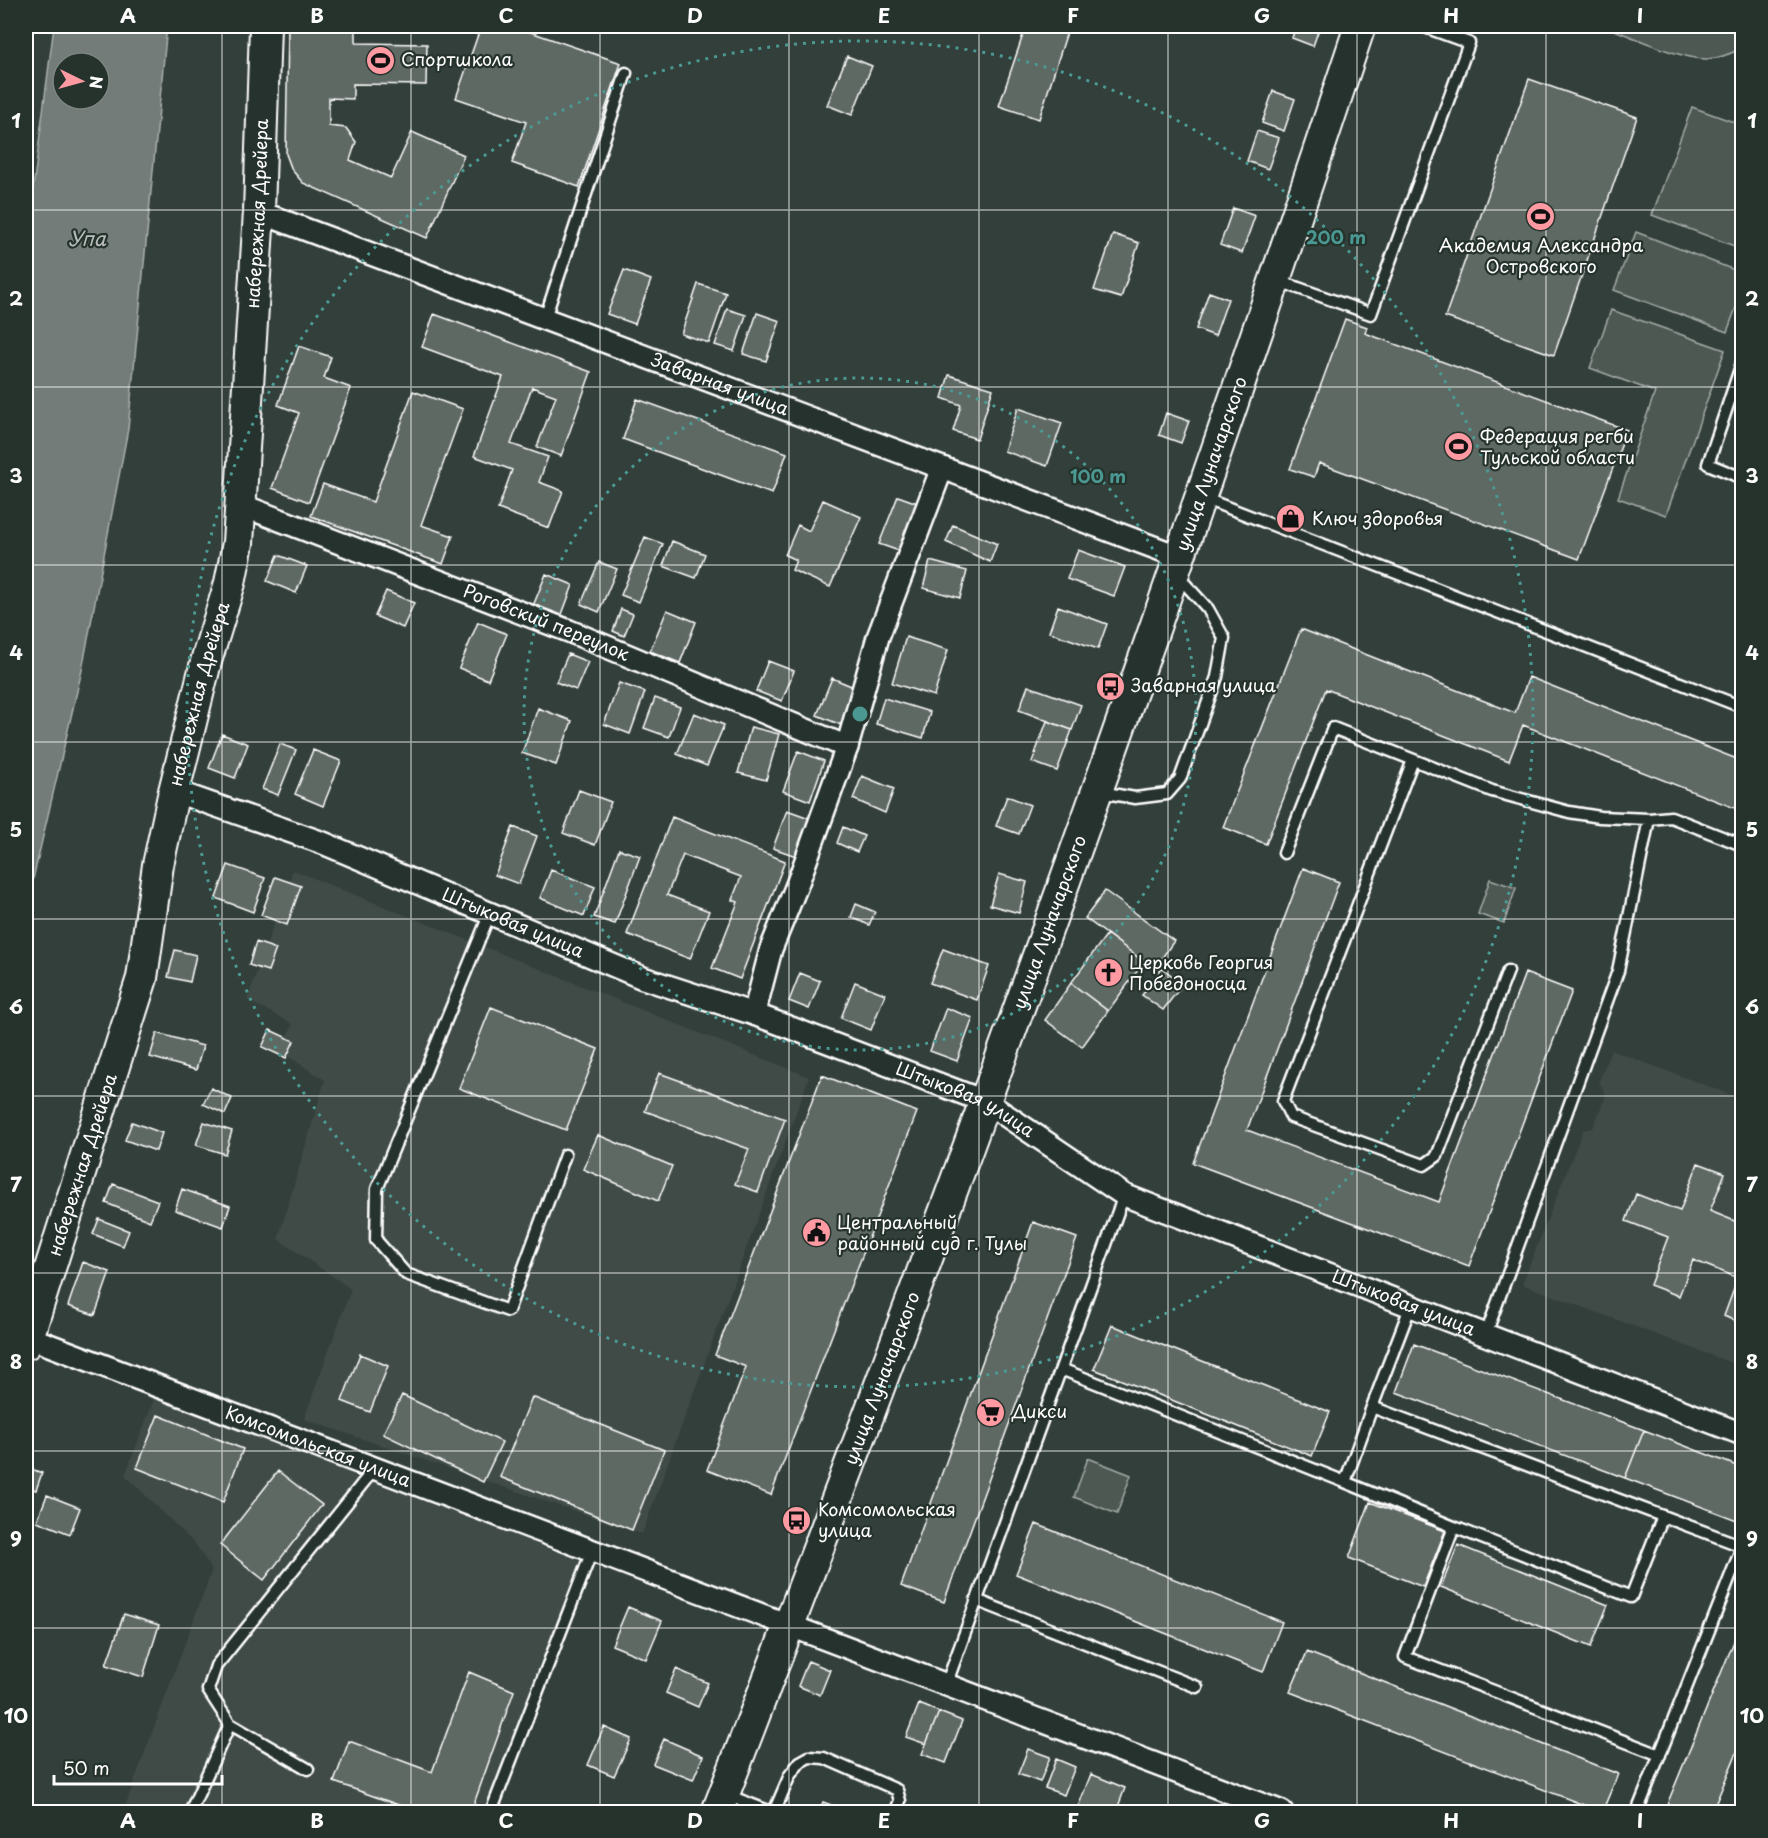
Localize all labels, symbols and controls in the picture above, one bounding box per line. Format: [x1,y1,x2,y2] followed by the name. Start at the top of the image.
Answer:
[120,0,136,30] text: A
[310,0,324,30] text: B
[498,0,514,30] text: C
[687,0,703,30] text: D
[878,0,890,30] text: E
[1067,0,1079,30] text: F
[1254,0,1270,30] text: G
[1443,0,1459,30] text: H
[1637,0,1643,30] text: I
[364,44,396,76] sports icon: Спортшкола
[401,45,513,72] place label: Спортшкола
[51,51,111,111] north arrow
[84,75,109,90] text: N
[11,105,21,135] text: 1
[1747,105,1757,135] text: 1
[238,118,274,309] street label: набережная Дрейера
[1525,201,1557,233] sports icon: Академия Александра Островского
[68,223,107,253] water label: Упа
[1306,223,1366,250] text: 200 m
[1439,231,1644,279] place label: Академия Александра Островского
[9,283,23,313] text: 2
[1745,283,1759,313] text: 2
[648,345,794,421] street label: Заварная улица
[1168,373,1253,554] street label: улица Луначарского
[1480,422,1635,470] place label: Федерация регби Тульской области
[1443,431,1475,463] sports icon: Федерация регби Тульской области
[9,460,23,490] text: 3
[1745,460,1759,490] text: 3
[1070,462,1126,489] text: 100 m
[1275,503,1307,535] shop icon: Ключ здоровья
[1312,504,1443,531] place label: Ключ здоровья
[459,576,634,667] street label: Роговский переулок
[161,597,236,789] street label: набережная Дрейера
[9,637,23,667] text: 4
[1745,637,1759,667] text: 4
[1094,670,1126,702] bus stop icon: Заварная улица
[1131,671,1277,698] place label: Заварная улица
[850,704,870,724] centre of rings
[10,814,22,844] text: 5
[1746,814,1758,844] text: 5
[1005,831,1092,1013] street label: улица Луначарского
[439,880,589,964] street label: Штыковая улица
[1129,948,1273,996] place label: Церковь Георгия Победоносца
[1092,957,1124,989] church icon: Церковь Георгия Победоносца
[9,991,23,1021] text: 6
[1745,991,1759,1021] text: 6
[892,1054,1041,1144] street label: Штыковая улица
[40,1069,123,1259] street label: набережная Дрейера
[10,1169,22,1199] text: 7
[1746,1169,1758,1199] text: 7
[837,1208,1027,1256] place label: Центральный районный суд г. Тулы
[800,1217,832,1249] public building icon: Центральный районный суд г. Тулы
[1328,1262,1480,1342] street label: Штыковая улица
[836,1287,926,1468] street label: улица Луначарского
[10,1346,22,1376] text: 8
[1746,1346,1758,1376] text: 8
[975,1396,1007,1428] supermarket icon: Дикси
[1011,1397,1067,1424] place label: Дикси
[222,1398,416,1493] street label: Комсомольская улица
[818,1495,956,1543] place label: Комсомольская улица
[781,1504,813,1536] bus stop icon: Комсомольская улица
[10,1523,22,1553] text: 9
[1746,1523,1758,1553] text: 9
[4,1700,28,1730] text: 10
[1740,1700,1764,1730] text: 10
[54,1748,222,1786] scale bar
[63,1754,110,1781] text: 50 m
[120,1805,136,1835] text: A
[310,1805,324,1835] text: B
[498,1805,514,1835] text: C
[687,1805,703,1835] text: D
[878,1805,890,1835] text: E
[1067,1805,1079,1835] text: F
[1254,1805,1270,1835] text: G
[1443,1805,1459,1835] text: H
[1637,1805,1643,1835] text: I

